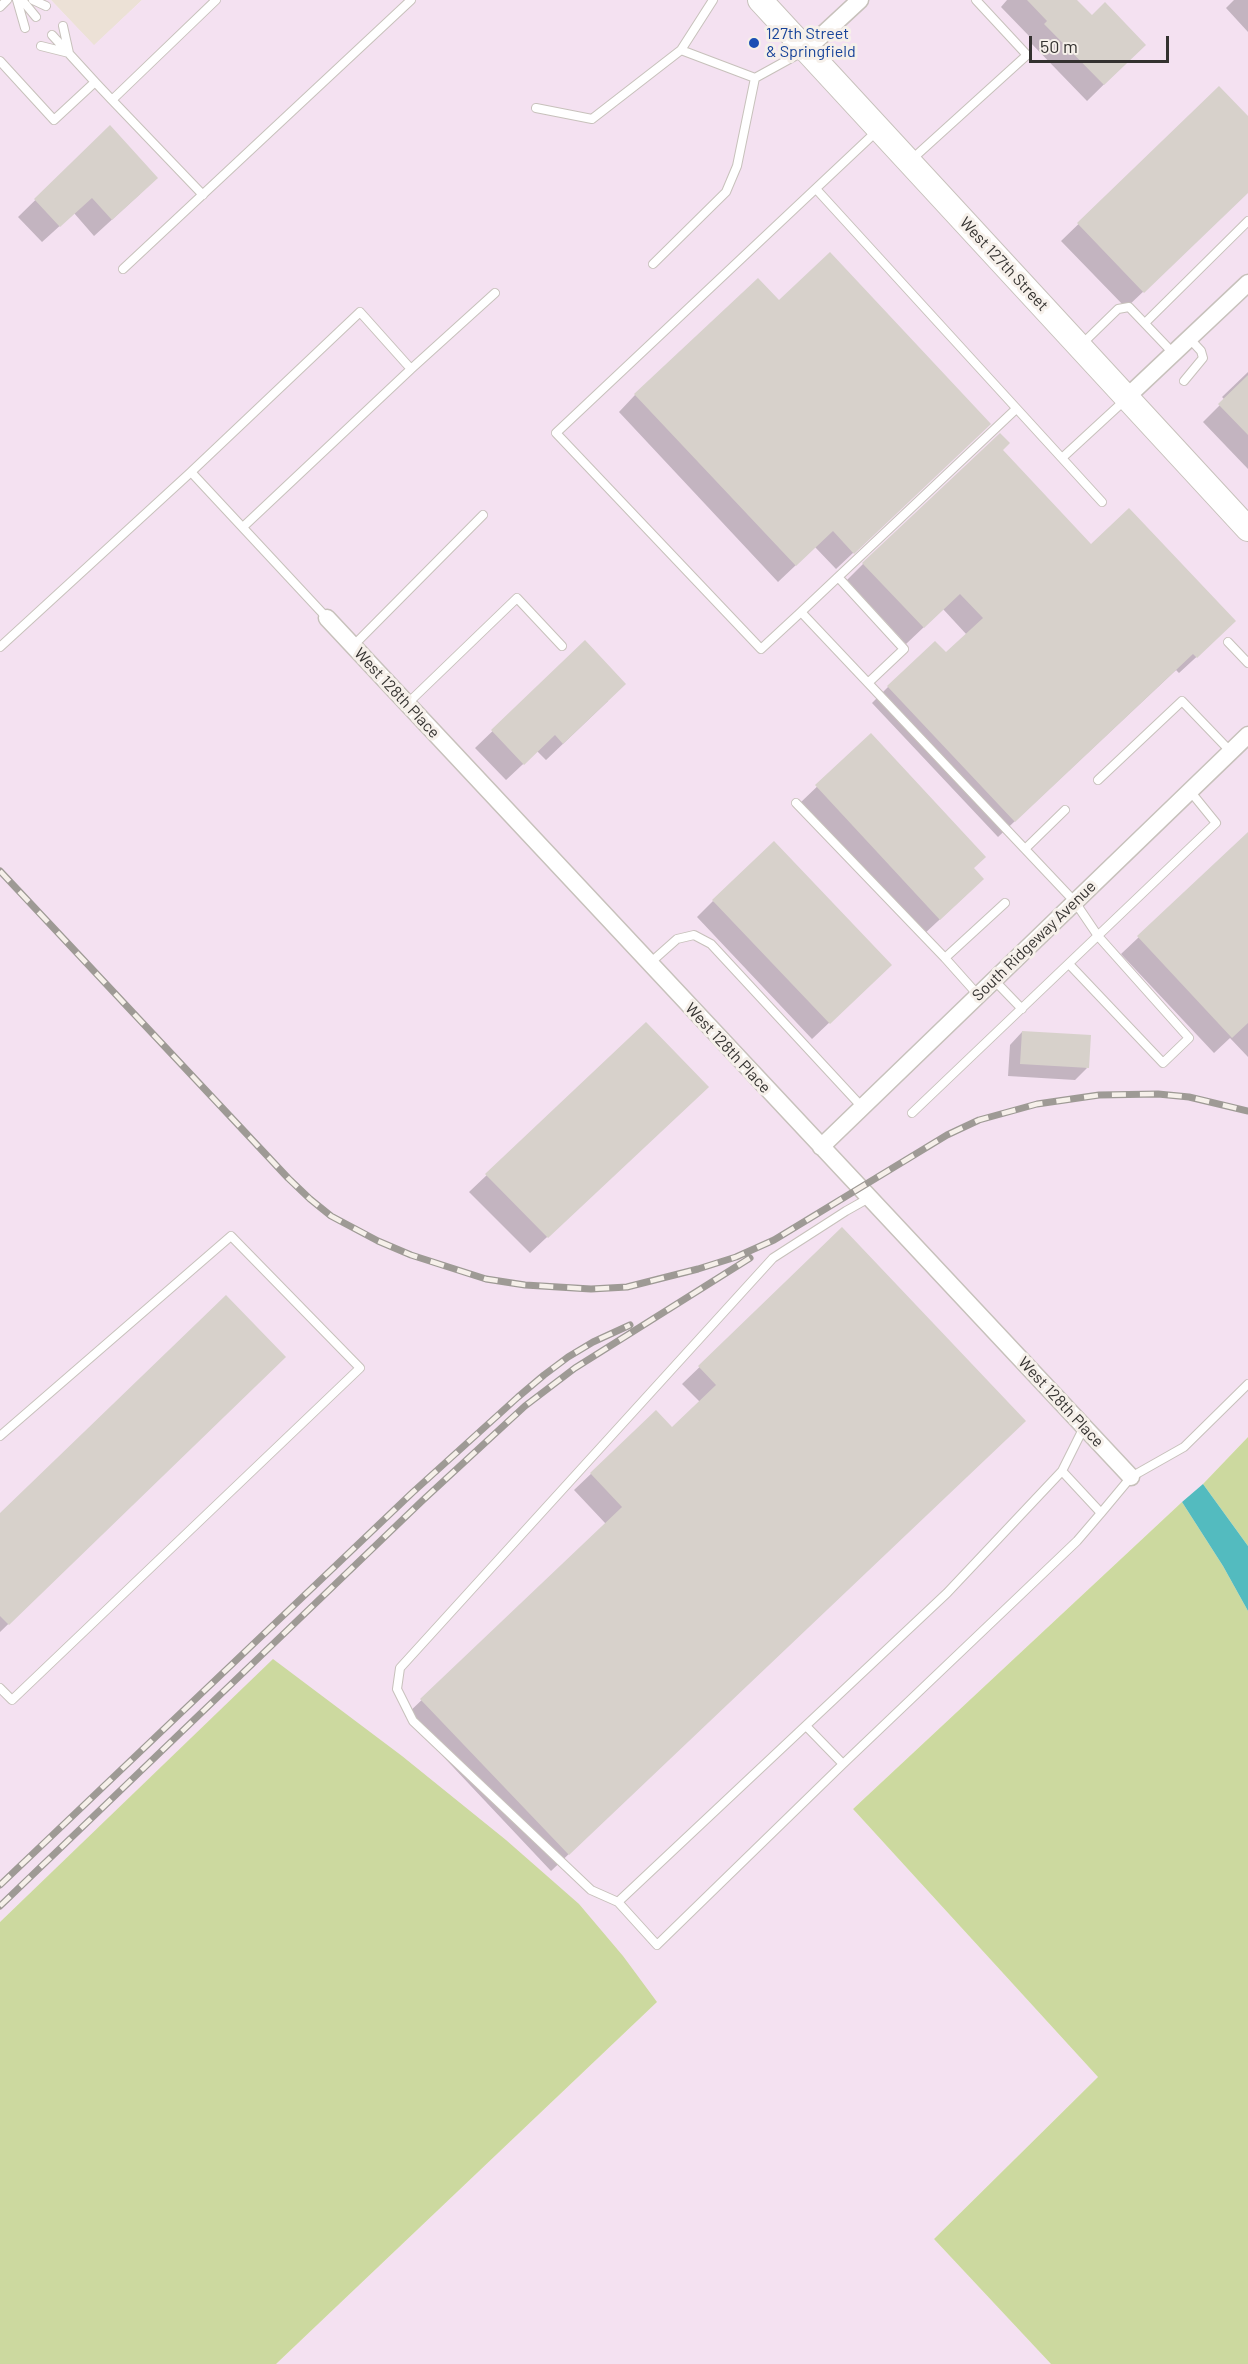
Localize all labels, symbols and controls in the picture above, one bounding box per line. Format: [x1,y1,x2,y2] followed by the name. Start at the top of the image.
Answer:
[766,24,856,62] place label: 127th Street & Springfield
[1032,24,1172,62] scale bar
[1040,35,1078,57] text: 50 m
[747,36,761,50] marker: 127th Street & Springfield
[956,213,1052,315] street label: West 127th Street
[350,644,444,742] street label: West 128th Place
[968,877,1100,1005] street label: South Ridgeway Avenue
[681,999,775,1097] street label: West 128th Place
[1014,1353,1108,1451] street label: West 128th Place

